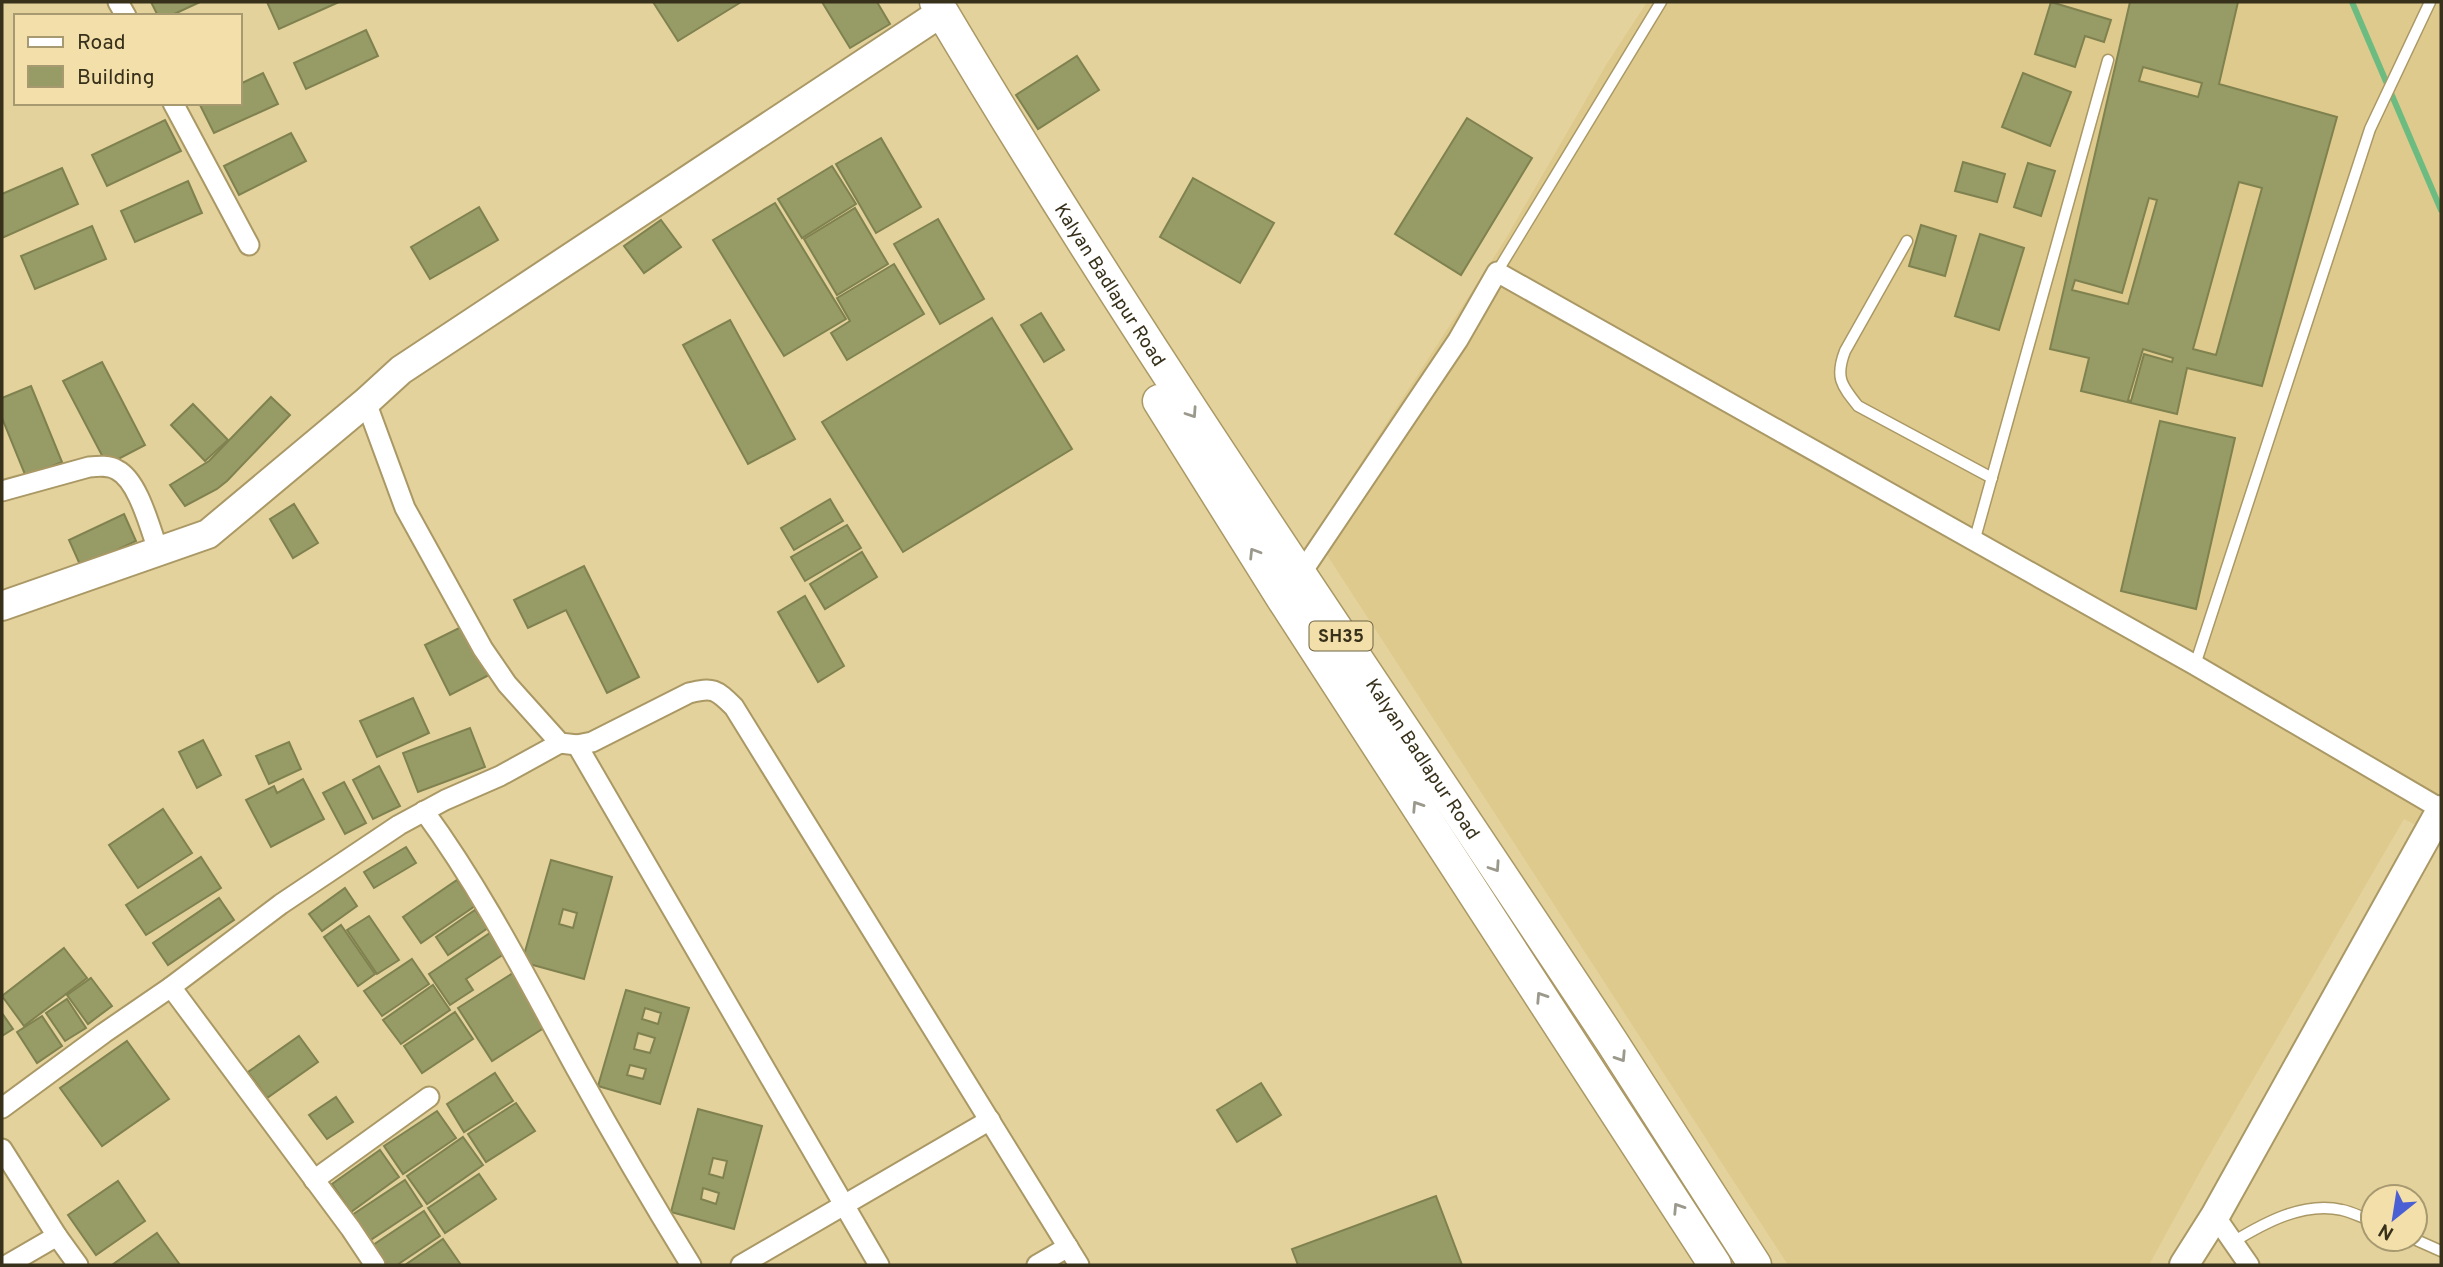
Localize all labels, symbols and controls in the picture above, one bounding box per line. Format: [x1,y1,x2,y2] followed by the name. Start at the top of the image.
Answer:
[14,14,242,105] legend
[77,30,126,57] text: Road
[77,65,155,92] text: Building
[1048,199,1170,371] street label: Kalyan Badlapur Road
[1184,405,1197,418] one-way arrow
[1250,547,1263,560] one-way arrow
[1310,622,1372,650] road number: SH35
[1359,675,1484,845] street label: Kalyan Badlapur Road
[1413,800,1426,813] one-way arrow
[1487,860,1500,873] one-way arrow
[1536,991,1549,1004] one-way arrow
[1613,1049,1625,1062] one-way arrow
[2359,1183,2429,1253] north arrow
[1674,1203,1687,1216] one-way arrow
[2375,1217,2398,1245] text: N

